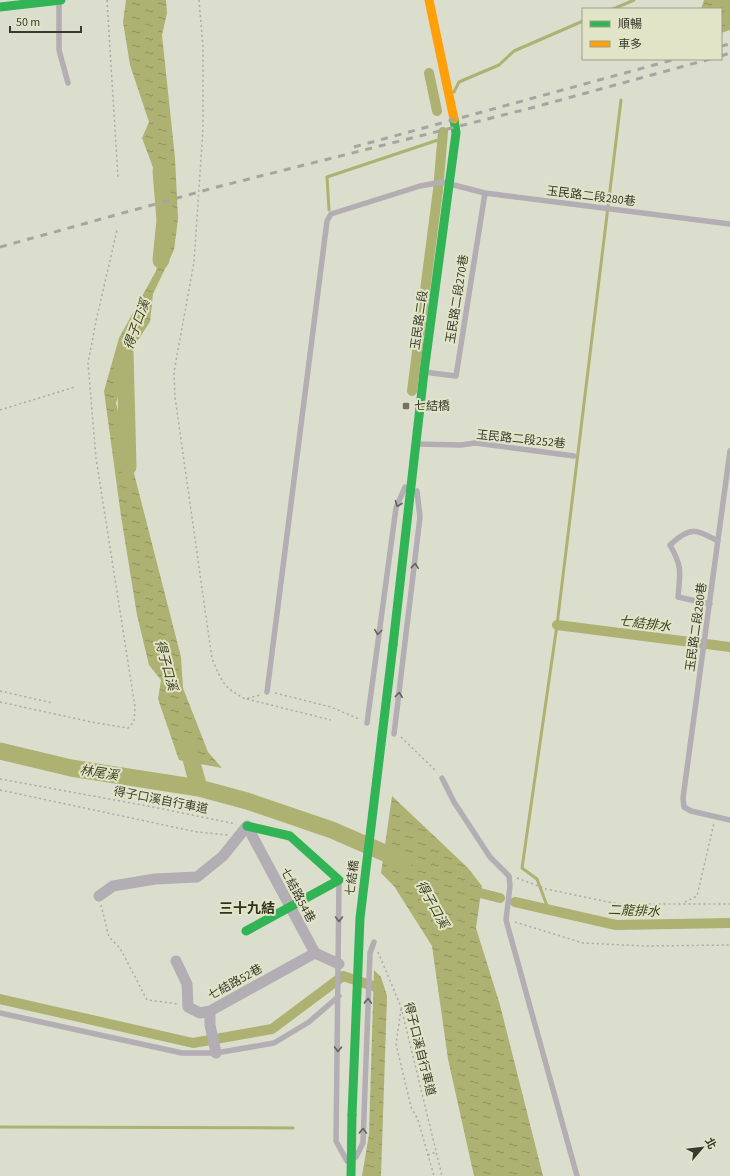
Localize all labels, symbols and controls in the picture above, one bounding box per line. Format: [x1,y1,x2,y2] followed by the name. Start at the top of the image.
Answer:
[10,8,81,34] scale bar
[582,8,722,60] legend
[16,14,40,31] text: 50 m
[618,16,642,33] text: 順暢
[618,36,642,53] text: 車多
[545,183,637,210] street label: 玉民路二段280巷
[442,253,473,345] street label: 玉民路二段270巷
[407,289,432,351] street label: 玉民路二段
[120,295,155,352] water label: 得子口溪
[414,398,450,415] place label: 七結橋
[401,401,411,411] marker: 七結橋
[475,426,567,453] street label: 玉民路二段252巷
[394,500,402,507] one-way arrow
[410,563,419,569] one-way arrow
[682,581,711,673] street label: 玉民路二段280巷
[618,612,673,636] water label: 七結排水
[374,629,383,635] one-way arrow
[151,638,182,695] water label: 得子口溪
[394,692,403,698] one-way arrow
[78,761,121,785] water label: 林尾溪
[112,783,210,818] street label: 得子口溪自行車道
[342,859,363,897] street label: 七結橋
[276,865,319,926] street label: 七結路54巷
[412,877,454,933] water label: 得子口溪
[219,899,275,919] district label: 三十九結
[608,901,661,921] water label: 二龍排水
[335,916,343,922] one-way arrow
[205,960,266,1004] street label: 七結路52巷
[364,998,373,1004] one-way arrow
[400,1000,439,1098] street label: 得子口溪自行車道
[334,1046,342,1052] one-way arrow
[359,1128,367,1134] one-way arrow
[682,1128,722,1168] north arrow
[701,1135,720,1152] text: 北

